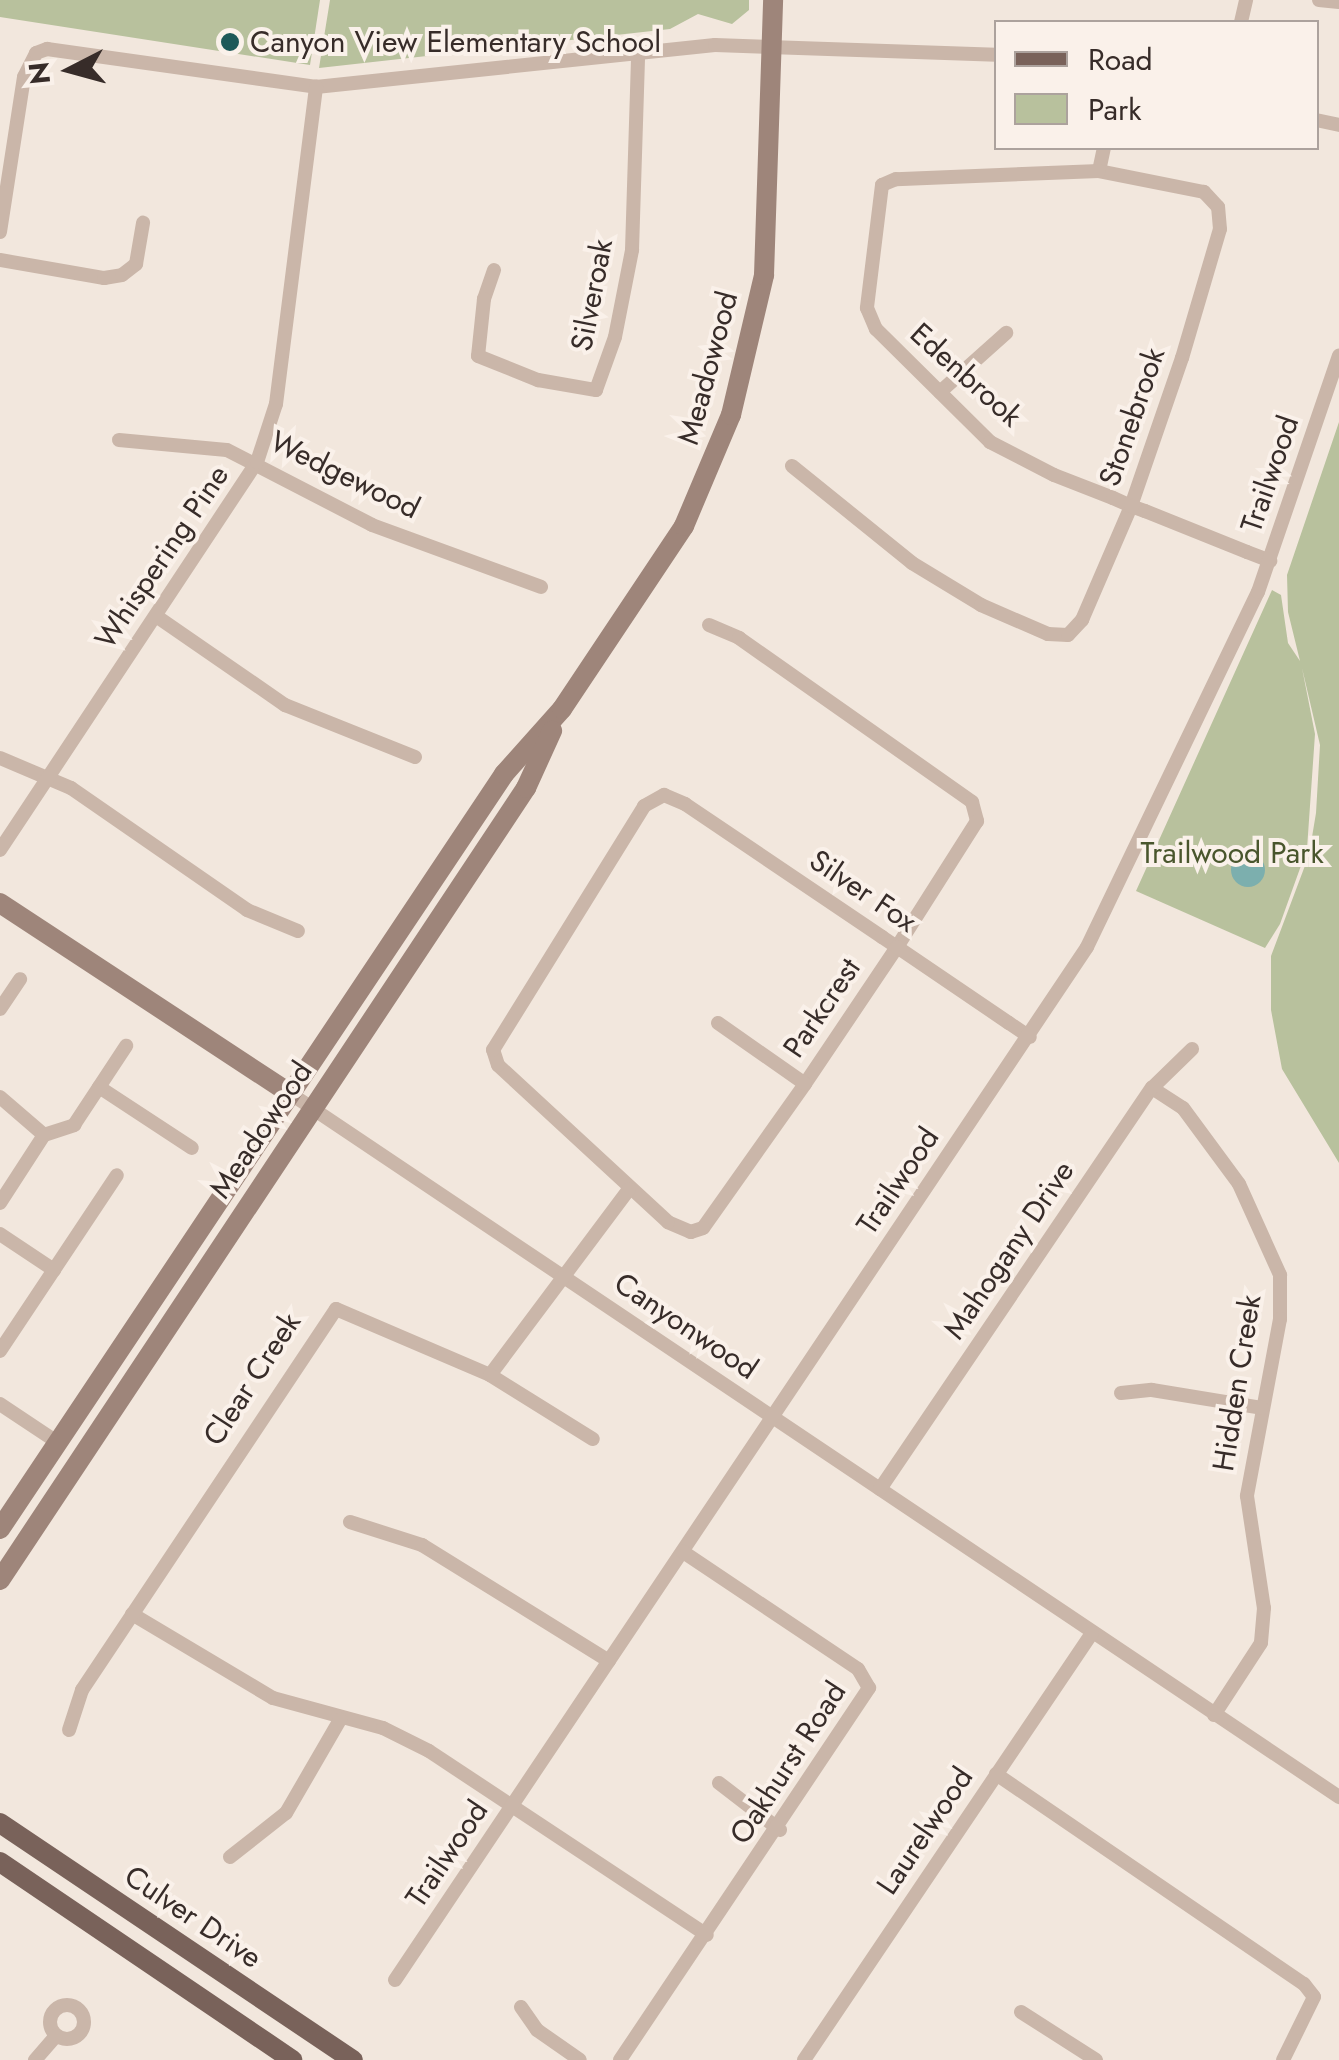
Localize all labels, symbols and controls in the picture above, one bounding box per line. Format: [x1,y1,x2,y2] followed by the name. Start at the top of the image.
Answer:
[20,20,120,120] north arrow
[994,20,1319,150] legend
[250,24,661,60] place label: Canyon View Elementary School
[219,31,241,53] marker: Canyon View Elementary School
[1088,38,1153,81] text: Road
[18,60,61,86] text: N
[1088,88,1141,131] text: Park
[564,236,620,354] street label: Silveroak
[670,288,746,448] street label: Meadowood
[903,316,1029,434] street label: Edenbrook
[1092,343,1172,491] street label: Stonebrook
[1233,411,1307,537] street label: Trailwood
[264,423,426,527] street label: Wedgewood
[87,459,237,655] street label: Whispering Pine
[1140,835,1324,871] park label: Trailwood Park
[803,842,923,940] street label: Silver Fox
[776,952,868,1064] street label: Parkcrest
[202,1055,320,1205] street label: Meadowood
[849,1121,947,1241] street label: Trailwood
[936,1154,1082,1346] street label: Mahogany Drive
[607,1265,765,1387] street label: Canyonwood
[1205,1292,1269,1474] street label: Hidden Creek
[196,1306,308,1452] street label: Clear Creek
[722,1675,854,1851] street label: Oakhurst Road
[869,1761,981,1901] street label: Laurelwood
[398,1794,496,1914] street label: Trailwood
[118,1858,268,1976] street label: Culver Drive

